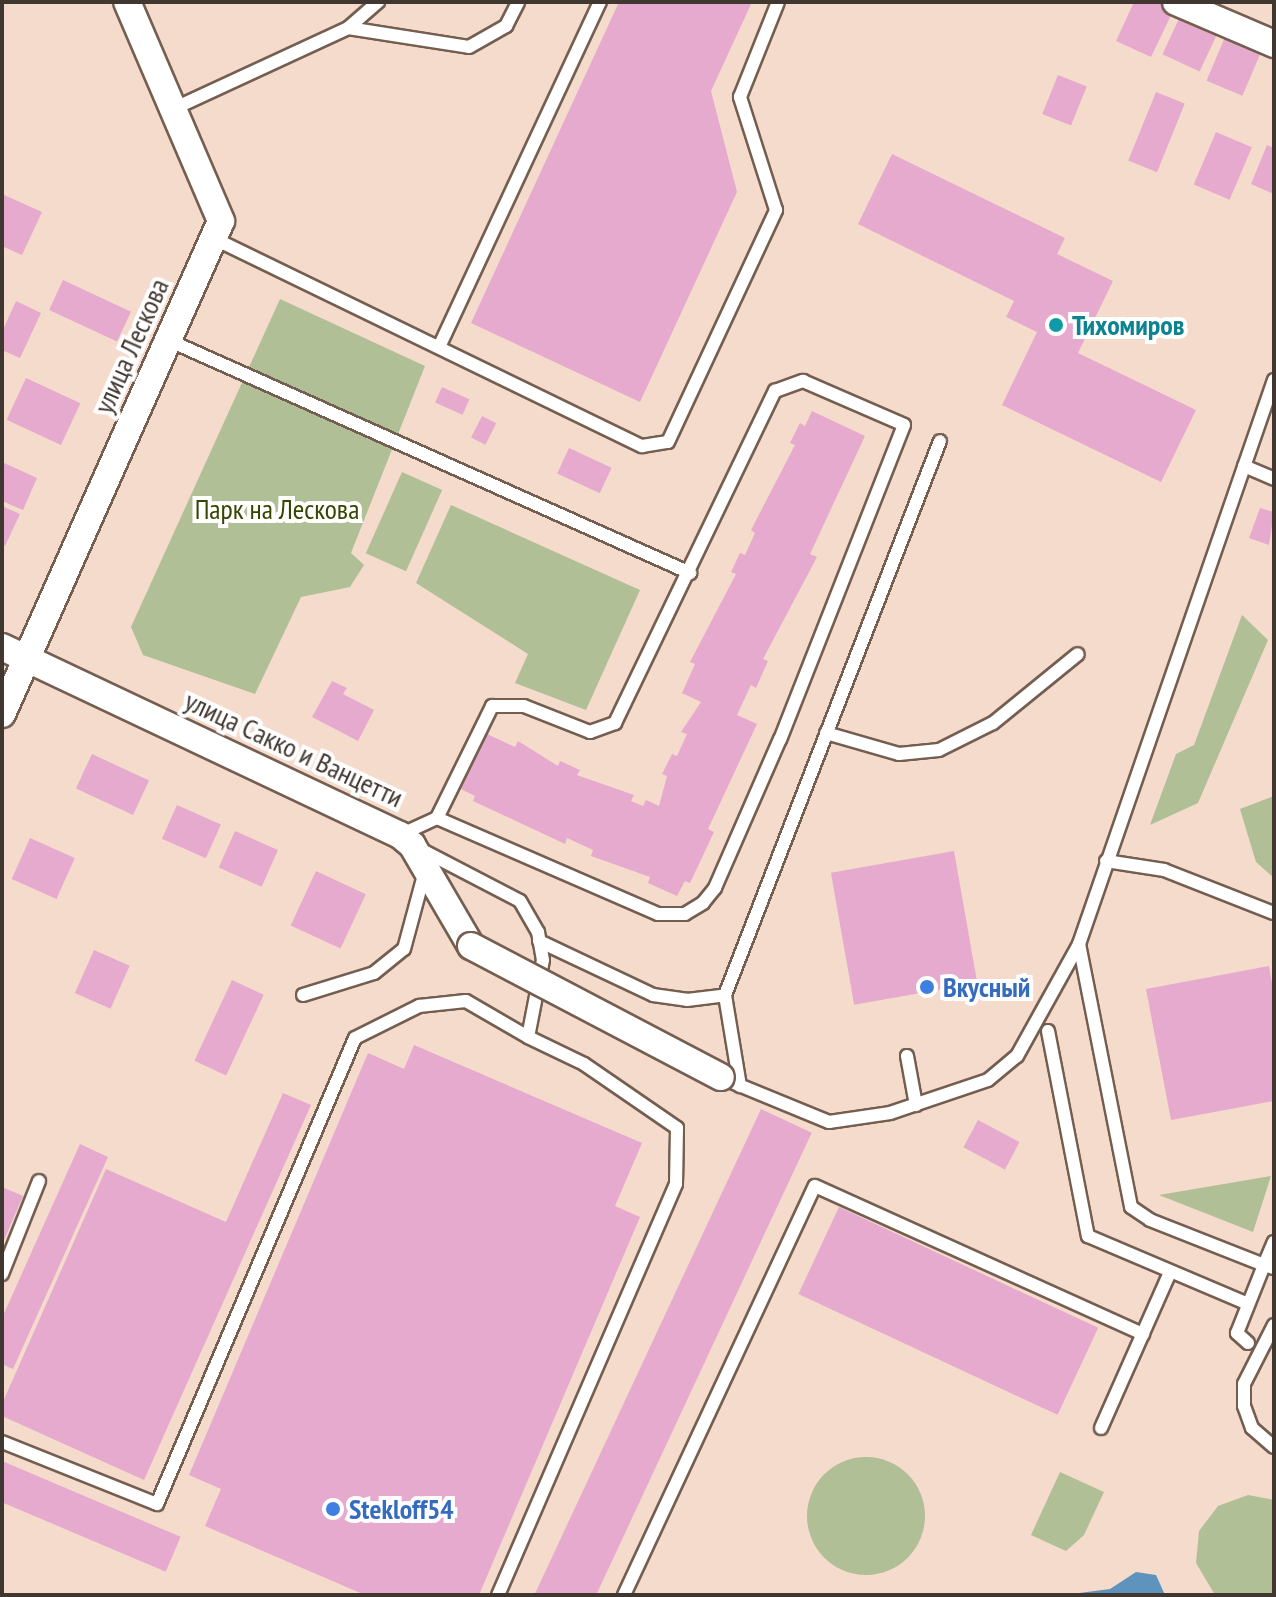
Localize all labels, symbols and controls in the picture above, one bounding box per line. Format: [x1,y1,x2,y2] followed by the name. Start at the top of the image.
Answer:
[86,273,176,419] street label: улица Лескова
[1072,308,1184,342] place label: Тихомиров
[1047,316,1065,334] marker: Тихомиров
[195,492,359,526] park label: Парк на Лескова
[180,684,408,814] street label: улица Сакко и Ванцетти
[943,970,1030,1004] place label: Вкусный
[918,978,936,996] marker: Вкусный
[349,1492,454,1526] place label: Stekloff54
[324,1500,342,1518] marker: Stekloff54

